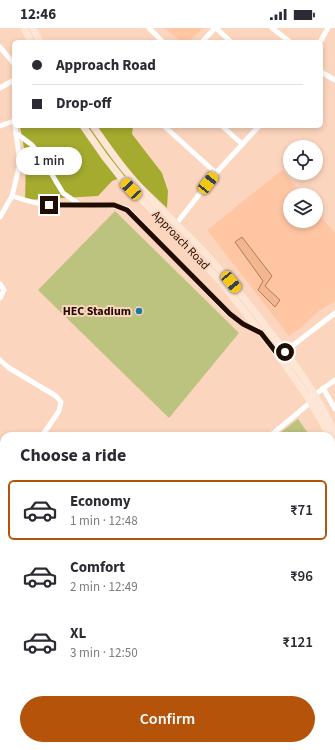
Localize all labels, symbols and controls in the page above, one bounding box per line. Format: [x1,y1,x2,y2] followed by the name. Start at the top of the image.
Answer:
[20,4,56,25] text: 12:46
[56,55,156,76] text: Approach Road
[56,93,111,114] text: Drop-off
[283,140,323,228] map controls
[283,140,323,180] button: locate
[16,147,82,175] callout: 1 min
[34,152,64,170] text: 1 min
[196,170,220,196] car
[118,176,144,202] car
[283,188,323,228] button: layers
[40,196,58,214] route end
[148,207,213,274] street label: Approach Road
[219,269,243,295] car
[63,303,131,320] place label: HEC Stadium
[134,306,144,316] marker: HEC Stadium
[276,343,294,361] route start
[20,443,126,468] text: Choose a ride
[70,491,131,512] text: Economy
[22,492,58,528] icon: car
[290,500,313,521] text: ₹71
[70,512,138,530] text: 1 min · 12:48
[70,557,125,578] text: Comfort
[22,558,58,594] icon: car
[290,566,313,587] text: ₹96
[70,578,138,596] text: 2 min · 12:49
[70,623,86,644] text: XL
[22,624,58,660] icon: car
[282,632,313,653] text: ₹121
[70,644,138,662] text: 3 min · 12:50
[20,696,315,742] button: Confirm

